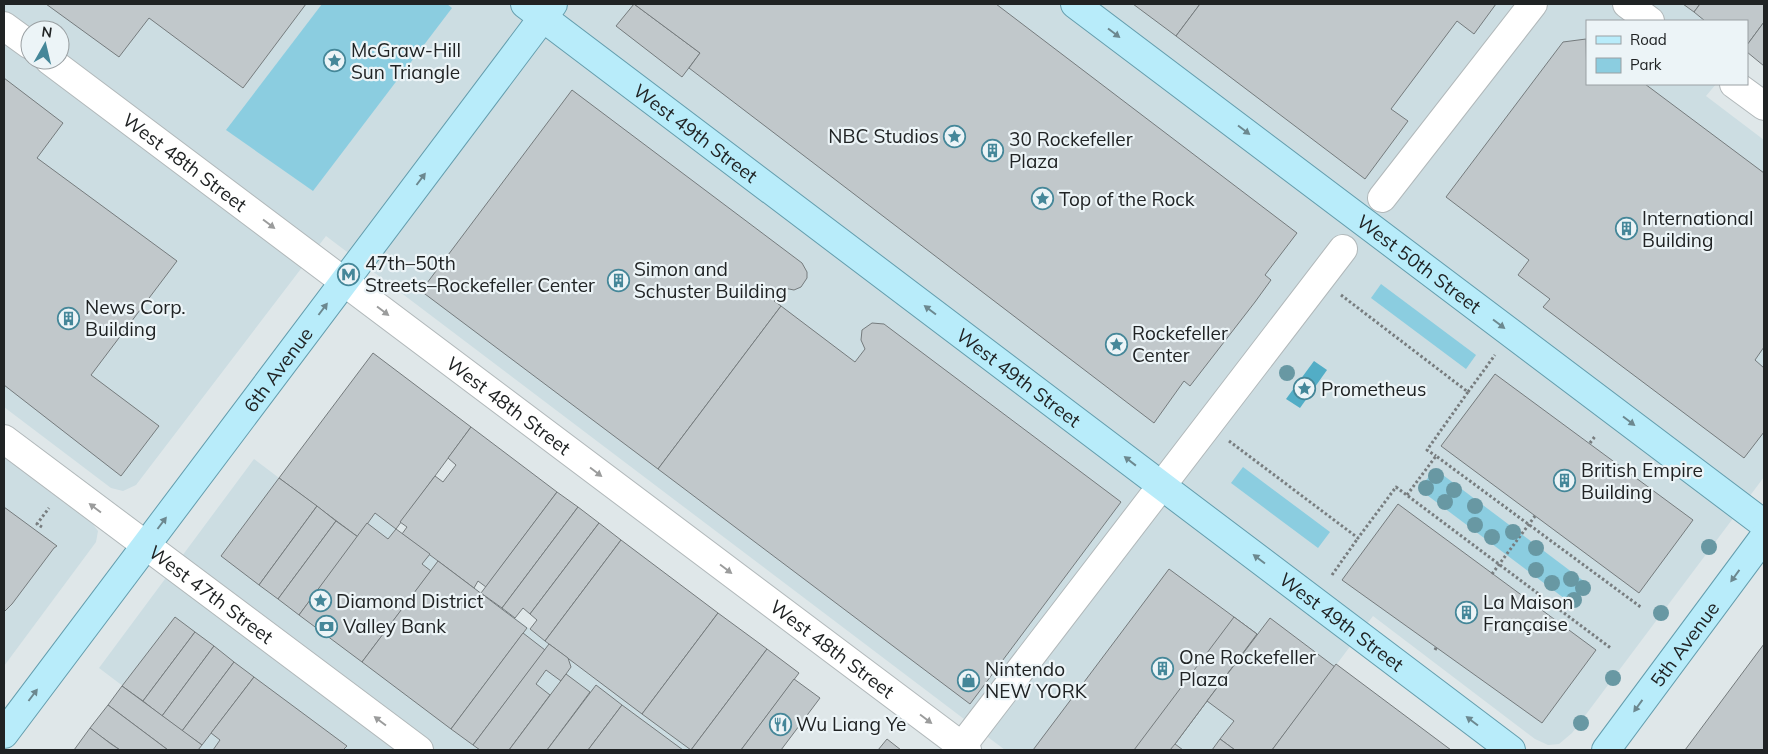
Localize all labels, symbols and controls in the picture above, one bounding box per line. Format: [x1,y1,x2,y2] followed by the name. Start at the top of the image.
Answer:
[20,20,70,70] north arrow
[1586,20,1748,85] legend
[40,22,53,42] text: N
[1107,28,1121,38] one-way arrow
[1630,30,1667,49] text: Road
[351,38,461,84] place label: McGraw-Hill Sun Triangle
[323,49,347,73] place icon: McGraw-Hill Sun Triangle
[1630,55,1662,74] text: Park
[629,78,763,188] street label: West 49th Street
[118,108,252,217] street label: West 48th Street
[828,124,939,148] place label: NBC Studios
[943,124,967,148] place icon: NBC Studios
[1237,125,1251,135] one-way arrow
[1009,127,1133,173] place label: 30 Rockefeller Plaza
[981,138,1005,162] building icon: 30 Rockefeller Plaza
[415,173,426,186] one-way arrow
[1031,187,1055,211] place icon: Top of the Rock
[1059,187,1195,211] place label: Top of the Rock
[1642,206,1753,252] place label: International Building
[1352,209,1486,318] street label: West 50th Street
[1614,217,1638,241] building icon: International Building
[262,219,276,229] one-way arrow
[365,251,595,297] place label: 47th–50th Streets–Rockefeller Center
[634,257,787,303] place label: Simon and Schuster Building
[337,262,361,286] metro station icon: 47th–50th Streets–Rockefeller Center
[606,268,630,292] building icon: Simon and Schuster Building
[85,295,186,341] place label: News Corp. Building
[318,302,328,316] one-way arrow
[924,305,937,316] one-way arrow
[57,306,81,330] building icon: News Corp. Building
[376,306,390,316] one-way arrow
[1492,318,1505,329] one-way arrow
[1132,321,1228,367] place label: Rockefeller Center
[238,322,318,417] street label: 6th Avenue
[952,323,1086,432] street label: West 49th Street
[1104,332,1128,356] place icon: Rockefeller Center
[442,351,576,460] street label: West 48th Street
[1293,377,1317,401] place icon: Prometheus
[1321,377,1426,401] place label: Prometheus
[1622,416,1636,426] one-way arrow
[1124,456,1137,467] one-way arrow
[1581,458,1703,504] place label: British Empire Building
[589,466,602,477] one-way arrow
[1553,469,1577,493] building icon: British Empire Building
[88,503,102,513] one-way arrow
[157,516,167,530] one-way arrow
[144,540,279,649] street label: West 47th Street
[1253,554,1266,565] one-way arrow
[719,564,733,574] one-way arrow
[1275,567,1409,677] street label: West 49th Street
[1730,569,1740,582] one-way arrow
[308,589,332,613] place icon: Diamond District
[336,589,484,613] place label: Diamond District
[1483,590,1573,636] place label: La Maison Française
[765,594,900,704] street label: West 48th Street
[1645,597,1724,691] street label: 5th Avenue
[1455,601,1479,625] building icon: La Maison Française
[315,614,339,638] bank icon: Valley Bank
[343,614,446,638] place label: Valley Bank
[1179,645,1316,691] place label: One Rockefeller Plaza
[1151,656,1175,680] building icon: One Rockefeller Plaza
[985,657,1088,703] place label: Nintendo NEW YORK
[957,668,981,692] shop icon: Nintendo NEW YORK
[28,688,38,702] one-way arrow
[1633,699,1643,713] one-way arrow
[768,712,792,736] restaurant icon: Wu Liang Ye
[796,712,906,736] place label: Wu Liang Ye
[919,714,932,725] one-way arrow
[373,716,387,726] one-way arrow
[1465,716,1479,726] one-way arrow

